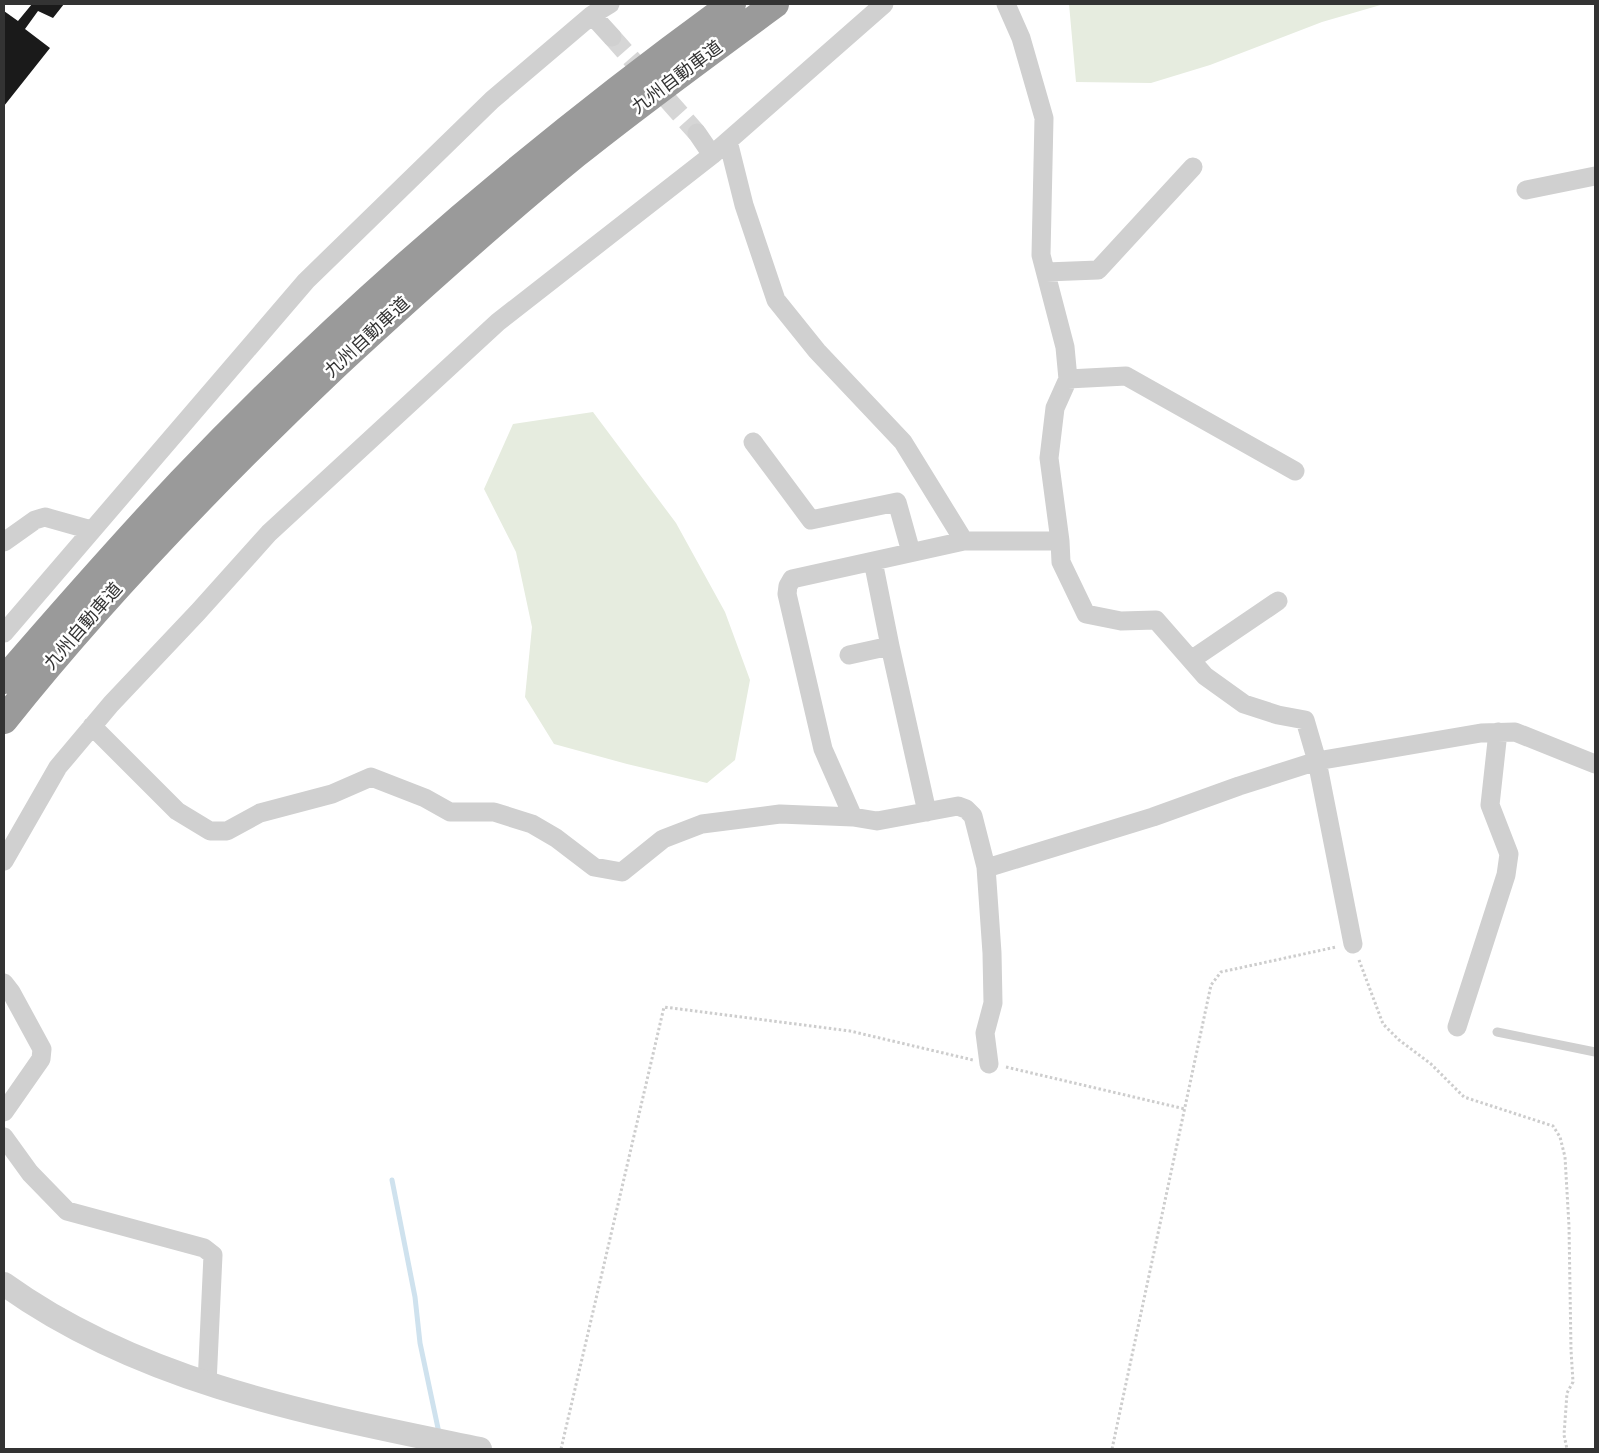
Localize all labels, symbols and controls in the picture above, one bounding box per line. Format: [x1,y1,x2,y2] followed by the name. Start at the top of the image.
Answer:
[627,36,726,117] street label: 九州自動車道
[320,292,413,381] street label: 九州自動車道
[39,578,126,673] street label: 九州自動車道

